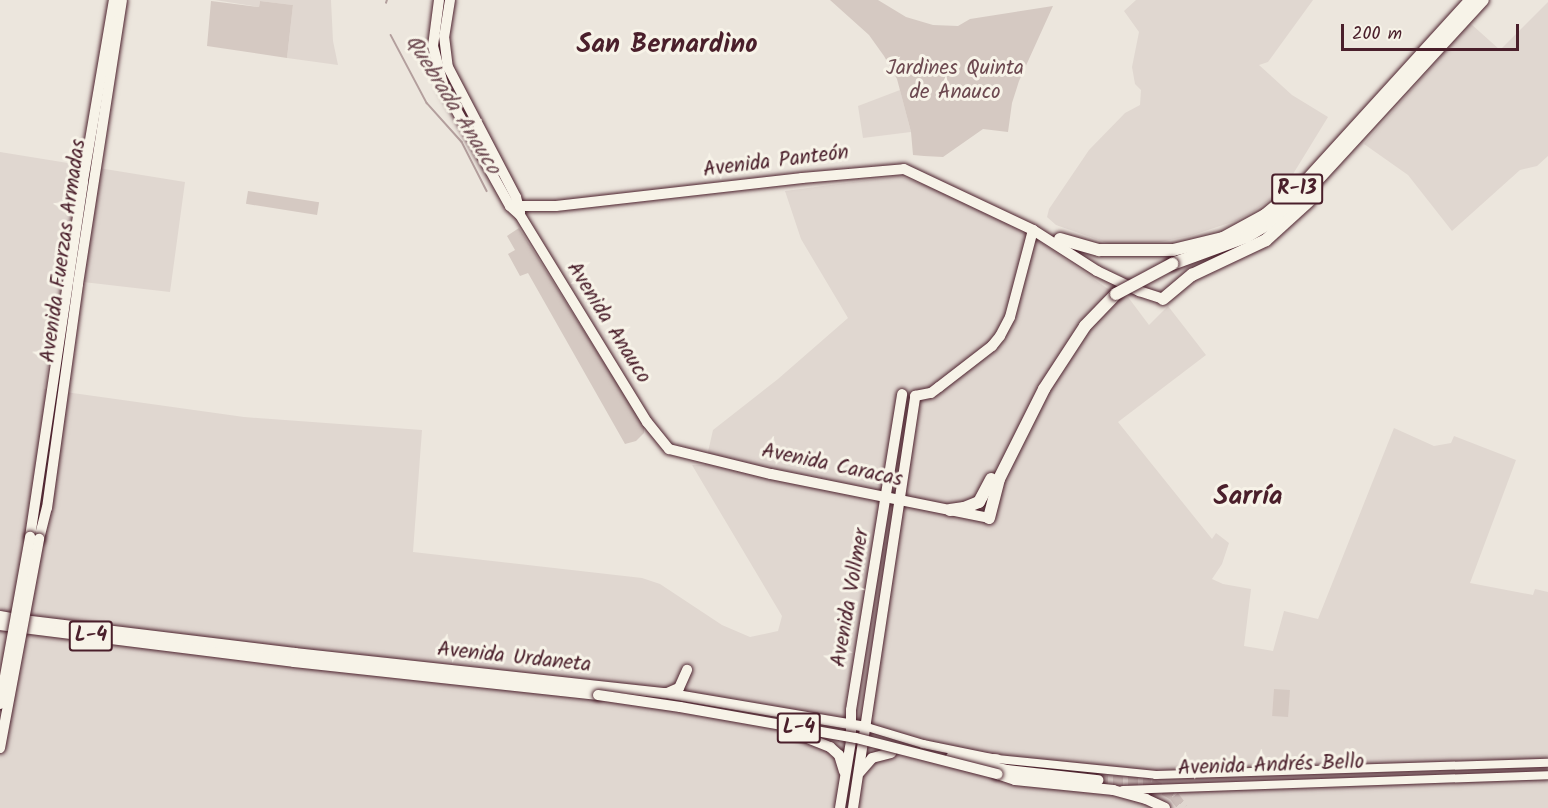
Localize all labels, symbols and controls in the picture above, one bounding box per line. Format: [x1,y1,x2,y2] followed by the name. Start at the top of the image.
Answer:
[1344,12,1522,50] scale bar
[1352,20,1402,49] text: 200 m
[576,29,758,61] district label: San Bernardino
[399,30,505,180] water label: Quebrada Anauco
[886,56,1024,106] park label: Jardines Quinta de Anauco
[36,138,92,364] street label: Avenida Fuerzas Armadas
[702,141,850,183] street label: Avenida Panteón
[1270,172,1324,206] road number: R-13
[561,257,655,389] street label: Avenida Anauco
[759,439,905,493] street label: Avenida Caracas
[1213,481,1283,513] district label: Sarría
[826,527,876,669] street label: Avenida Vollmer
[68,619,113,653] road number: L-4
[436,637,592,679] street label: Avenida Urdaneta
[776,711,822,745] road number: L-4
[1177,750,1365,782] street label: Avenida Andrés Bello

